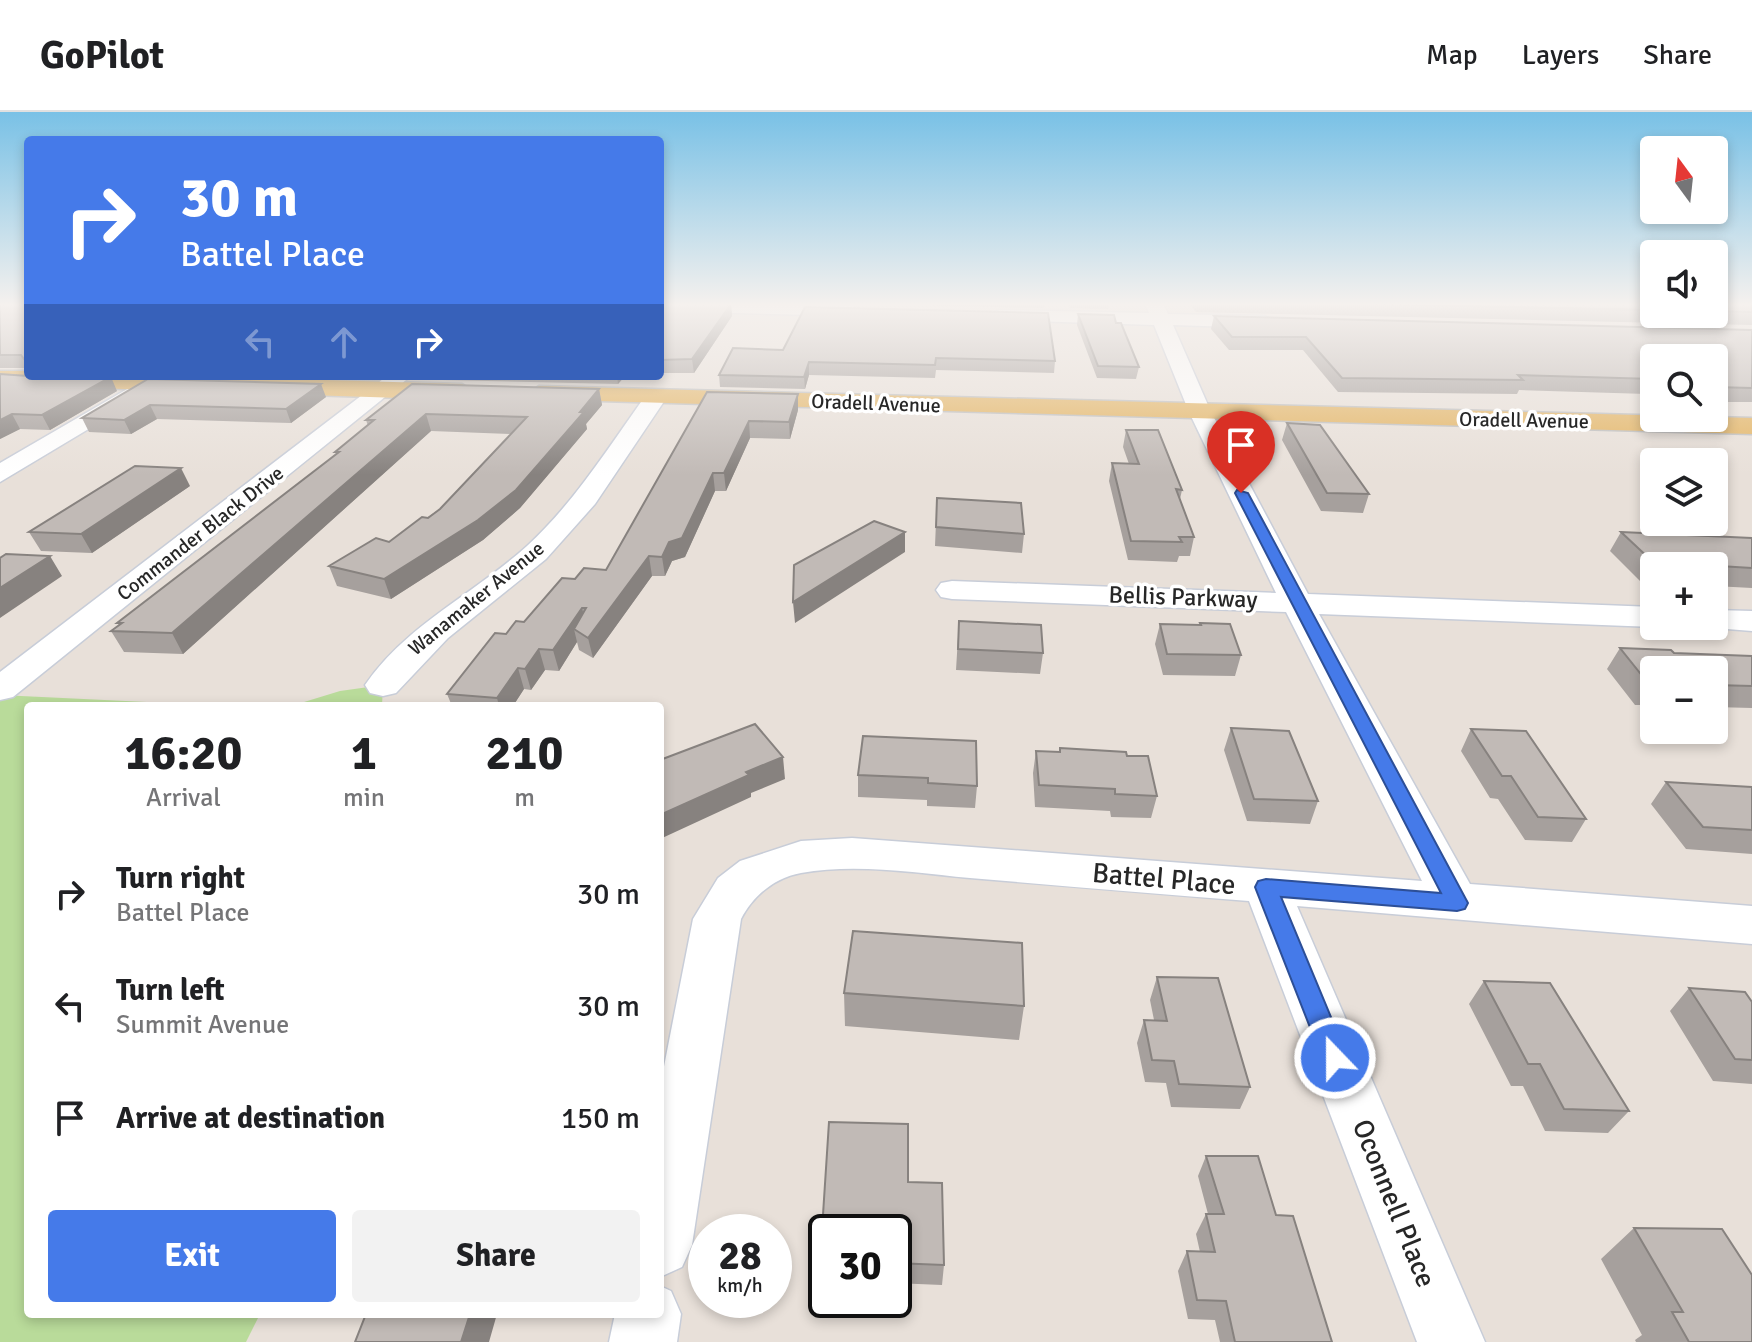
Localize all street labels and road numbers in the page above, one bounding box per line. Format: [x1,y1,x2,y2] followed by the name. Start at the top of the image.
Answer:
[811,389,941,418] street label: Oradell Avenue
[1459,407,1589,434] street label: Oradell Avenue
[112,461,288,606] street label: Commander Black Drive
[403,536,549,661] street label: Wanamaker Avenue
[1108,579,1258,615] street label: Bellis Parkway
[1091,856,1237,902] street label: Battel Place
[1345,1114,1443,1292] street label: Oconnell Place

